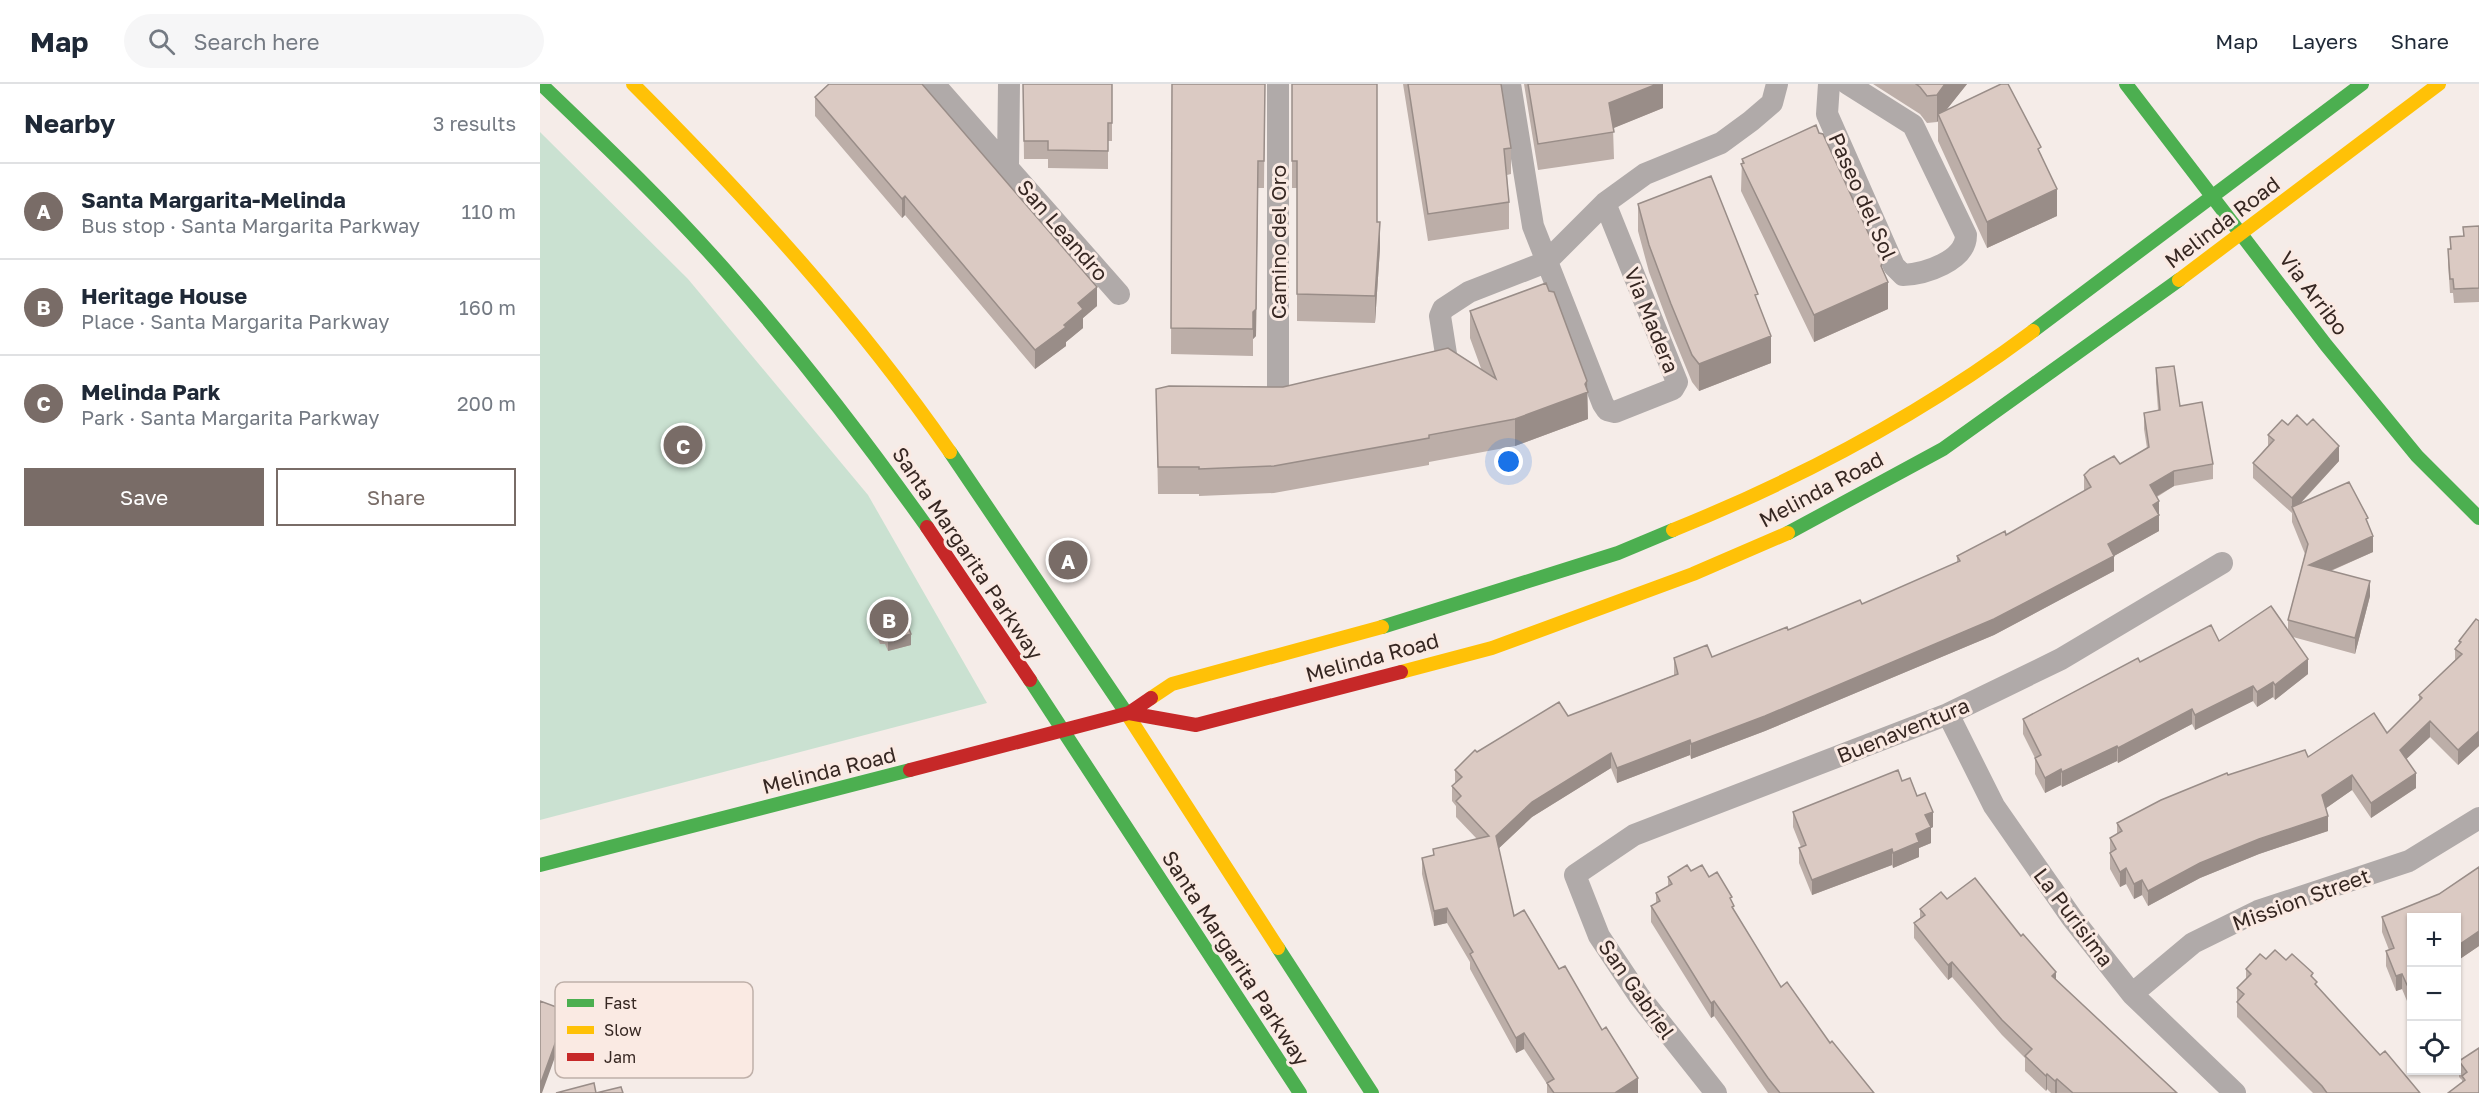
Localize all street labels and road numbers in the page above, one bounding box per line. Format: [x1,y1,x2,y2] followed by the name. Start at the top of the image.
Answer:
[1823,128,1903,264] street label: Paseo del Sol
[1265,165,1291,319] street label: Camino del Oro
[2159,170,2285,274] street label: Melinda Road
[1012,174,1114,286] street label: San Leandro
[2274,246,2354,340] street label: Via Arribo
[1619,263,1685,377] street label: Via Madera
[887,442,1049,665] street label: Santa Margarita Parkway
[1754,445,1888,533] street label: Melinda Road
[1302,627,1442,687] street label: Melinda Road
[1833,692,1973,768] street label: Buenaventura
[759,741,899,799] street label: Melinda Road
[1157,846,1315,1071] street label: Santa Margarita Parkway
[2229,862,2373,936] street label: Mission Street
[2028,863,2120,971] street label: La Purisima
[1593,934,1681,1044] street label: San Gabriel

